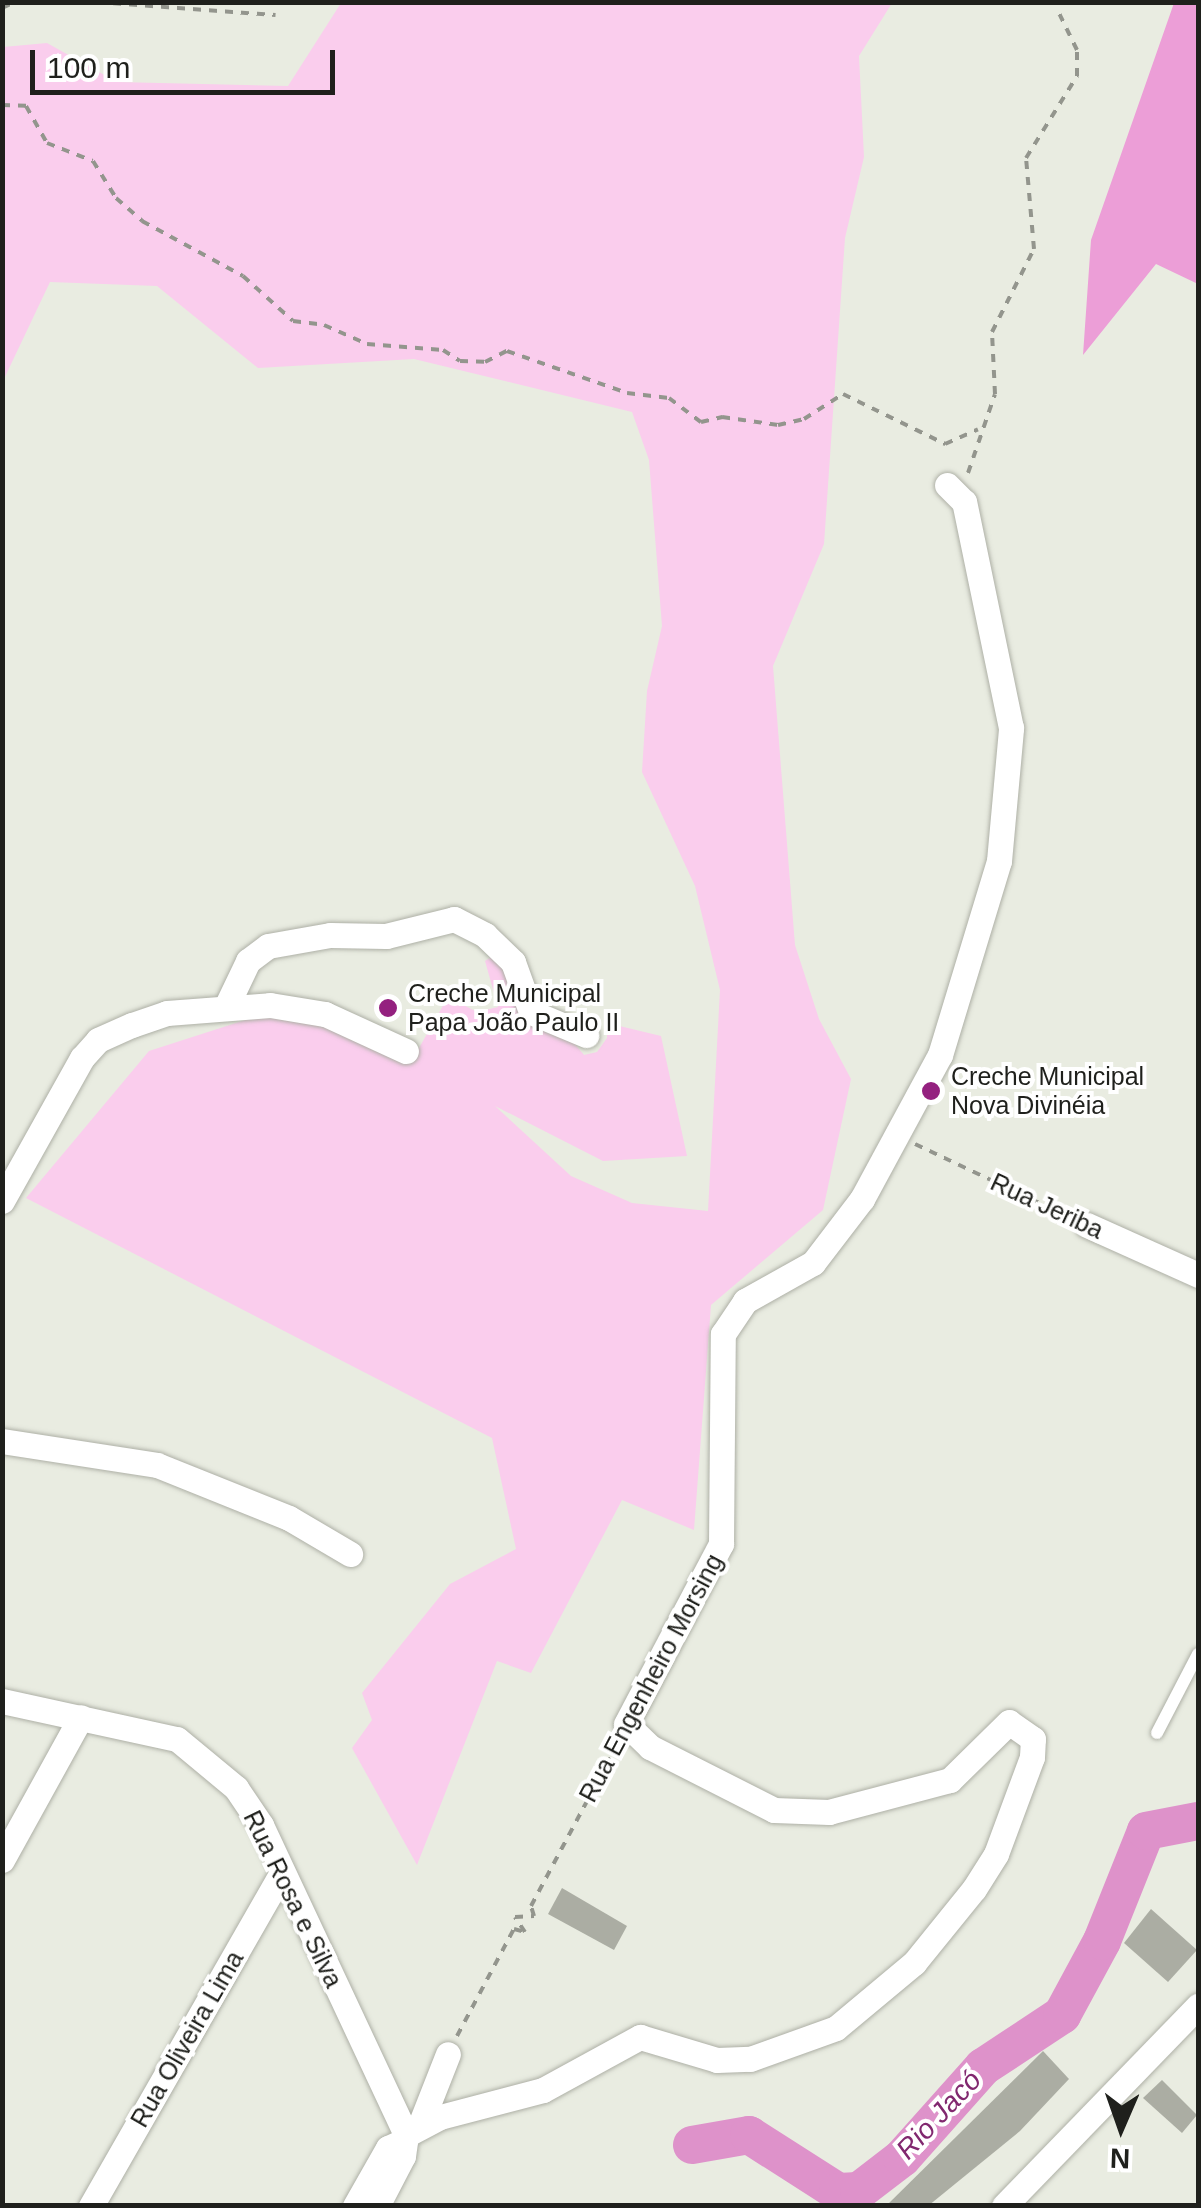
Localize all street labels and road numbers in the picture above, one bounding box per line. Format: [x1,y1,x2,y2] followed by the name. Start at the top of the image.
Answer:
[986,1167,1108,1245] street label: Rua Jeriba
[573,1549,729,1807] street label: Rua Engenheiro Morsing
[237,1806,349,1992] street label: Rua Rosa e Silva
[124,1945,250,2133] street label: Rua Oliveira Lima

